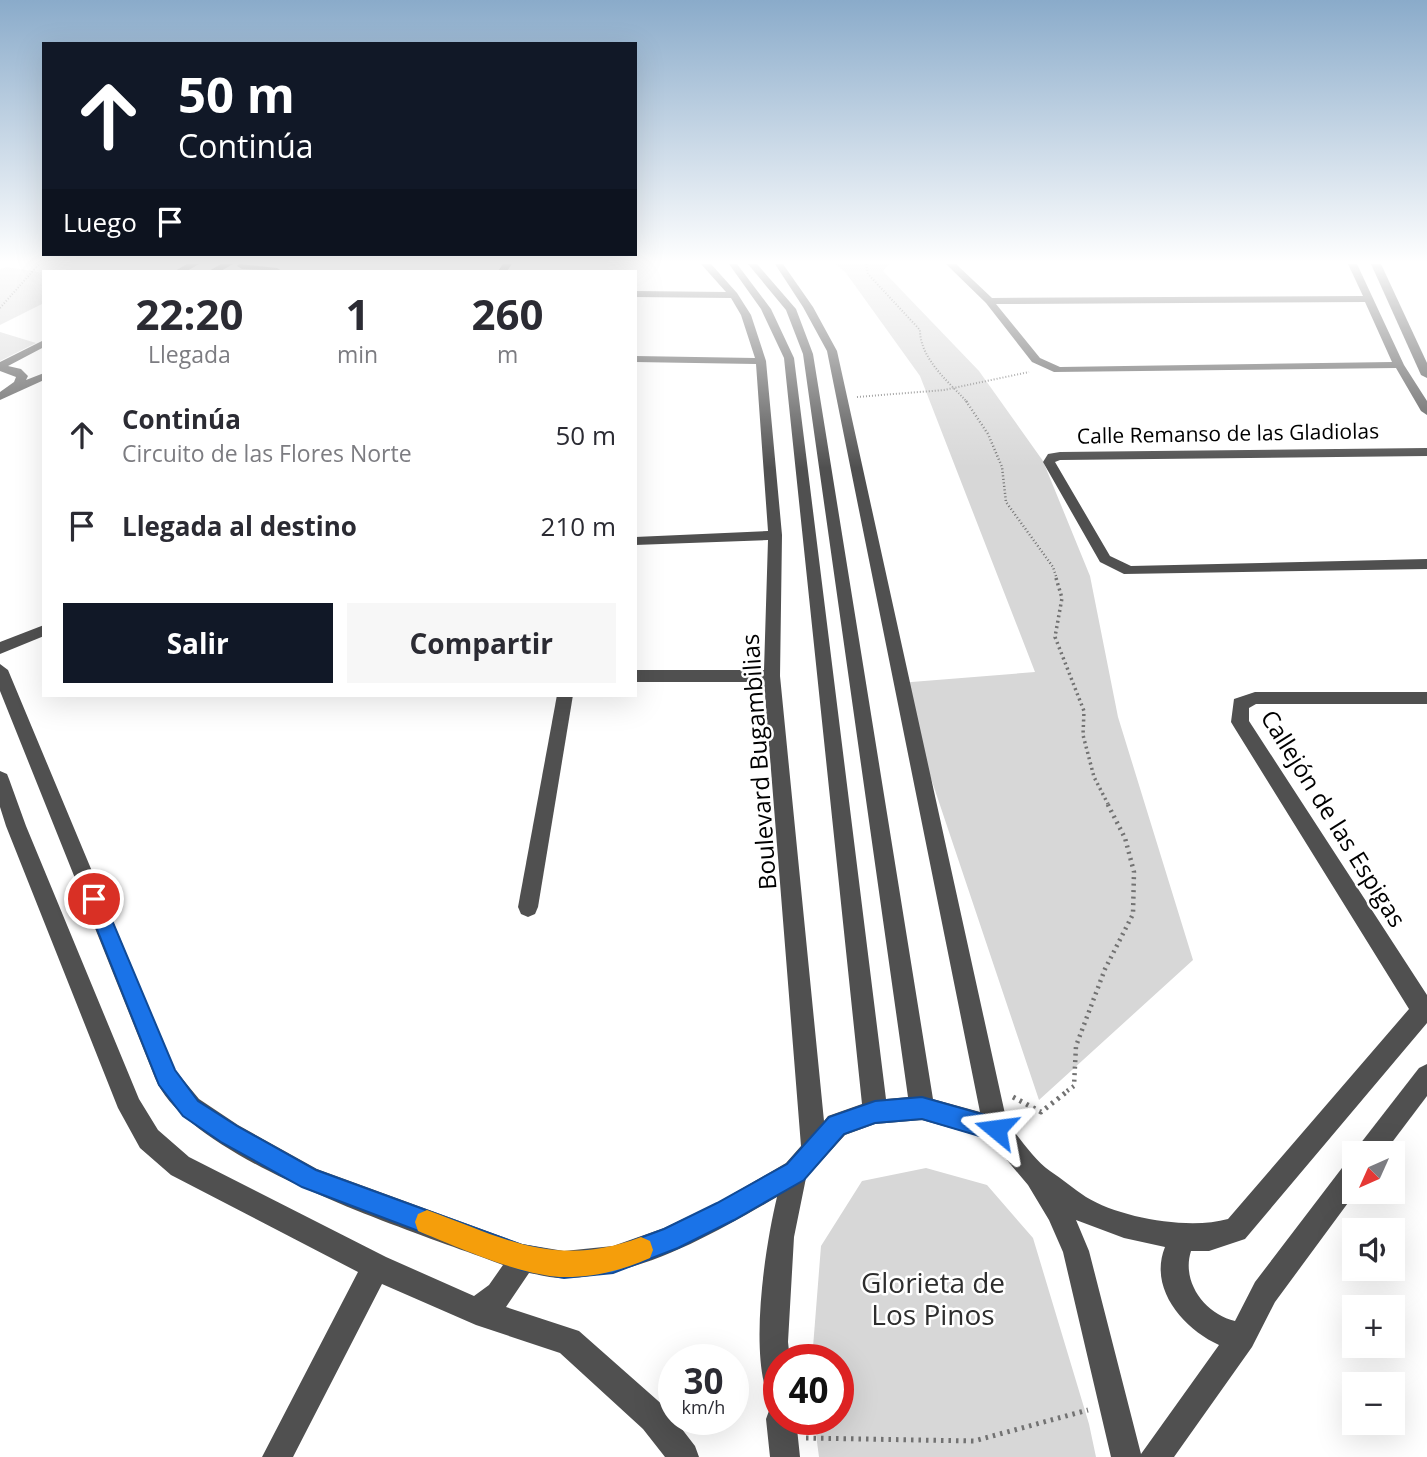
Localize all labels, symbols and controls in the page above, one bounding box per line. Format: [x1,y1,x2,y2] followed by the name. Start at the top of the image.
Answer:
[178,61,295,127] text: 50 m
[63,70,154,161] icon: ahead
[178,124,314,167] text: Continúa
[151,203,189,241] icon: arrive
[63,204,137,240] text: Luego
[135,285,243,342] text: 22:20
[345,285,370,342] text: 1
[472,285,544,342] text: 260
[148,338,231,370] text: Llegada
[337,338,378,370] text: min
[497,338,518,370] text: m
[122,401,241,437] text: Continúa
[63,416,101,454] icon: ahead
[1077,416,1379,450] street label: Calle Remanso de las Gladiolas
[555,417,616,453] text: 50 m
[122,437,412,469] text: Circuito de las Flores Norte
[63,507,101,545] icon: arrive
[122,508,357,544] text: Llegada al destino
[541,508,616,544] text: 210 m
[63,603,333,683] button: Salir
[347,603,616,683] button: Compartir
[733,633,783,891] street label: Boulevard Bugambilias
[1254,703,1414,933] street label: Callejón de las Espigas
[64,869,124,929] pin
[75,880,113,918] icon: arrive
[959,1092,1033,1166] position arrow
[1342,1141,1405,1204] north arrow
[1342,1141,1405,1435] map controls
[1342,1218,1405,1281] button: sound
[861,1263,1005,1333] park label: Glorieta de Los Pinos
[1342,1295,1405,1358] button: +
[763,1344,854,1435] speed limit sign: 40
[683,1357,724,1404] text: 30
[1342,1372,1405,1435] button: −
[682,1395,725,1419] text: km/h

